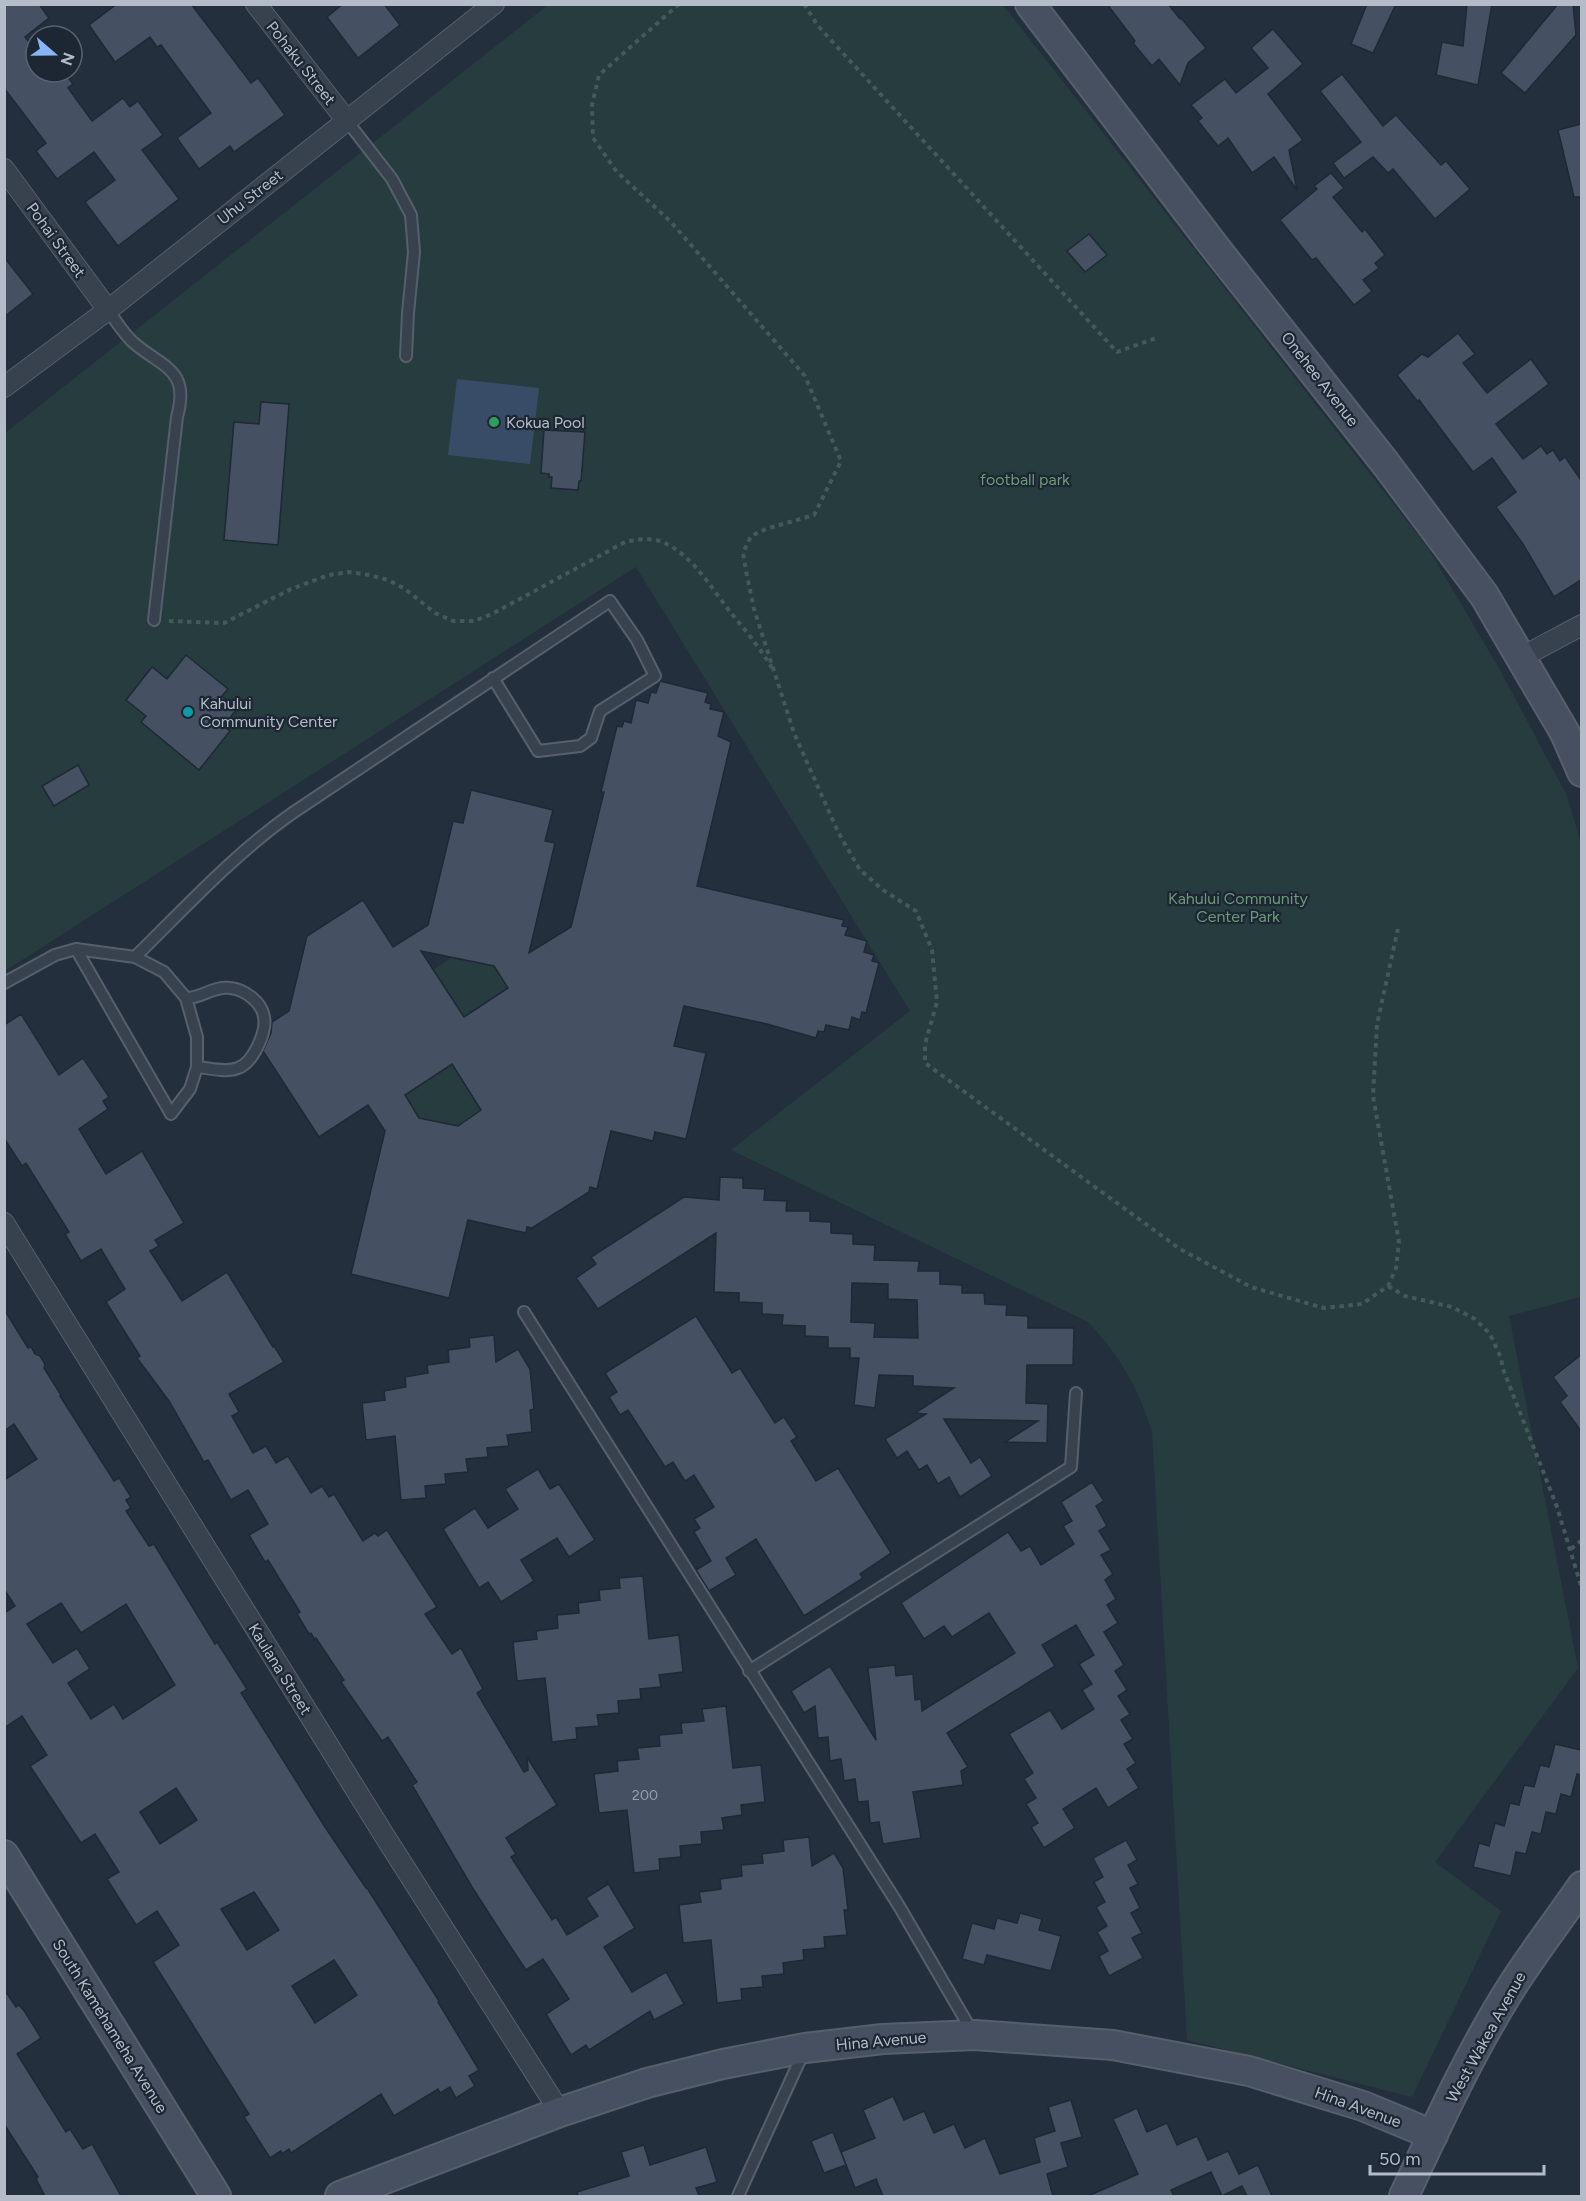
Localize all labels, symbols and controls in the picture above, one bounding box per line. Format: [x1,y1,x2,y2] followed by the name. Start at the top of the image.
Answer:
[262,17,340,109] street label: Pohaku Street
[24,24,84,84] north arrow
[57,50,79,68] text: N
[213,166,287,228] street label: Uhu Street
[22,199,90,281] street label: Pohai Street
[1277,328,1363,430] street label: Onehee Avenue
[506,413,585,432] place label: Kokua Pool
[487,415,501,429] marker: Kokua Pool
[980,470,1070,489] park label: football park
[200,694,338,731] place label: Kahului Community Center
[181,705,195,719] marker: Kahului Community Center
[1168,889,1308,926] park label: Kahului Community Center Park
[244,1620,316,1718] street label: Kaulana Street
[632,1787,658,1804] house number: 200
[49,1935,172,2117] street label: South Kamehameha Avenue
[1442,1968,1530,2106] street label: West Wakea Avenue
[835,2028,927,2054] street label: Hina Avenue
[1312,2083,1404,2132] street label: Hina Avenue
[1370,2138,1544,2176] scale bar
[1379,2148,1421,2170] text: 50 m

